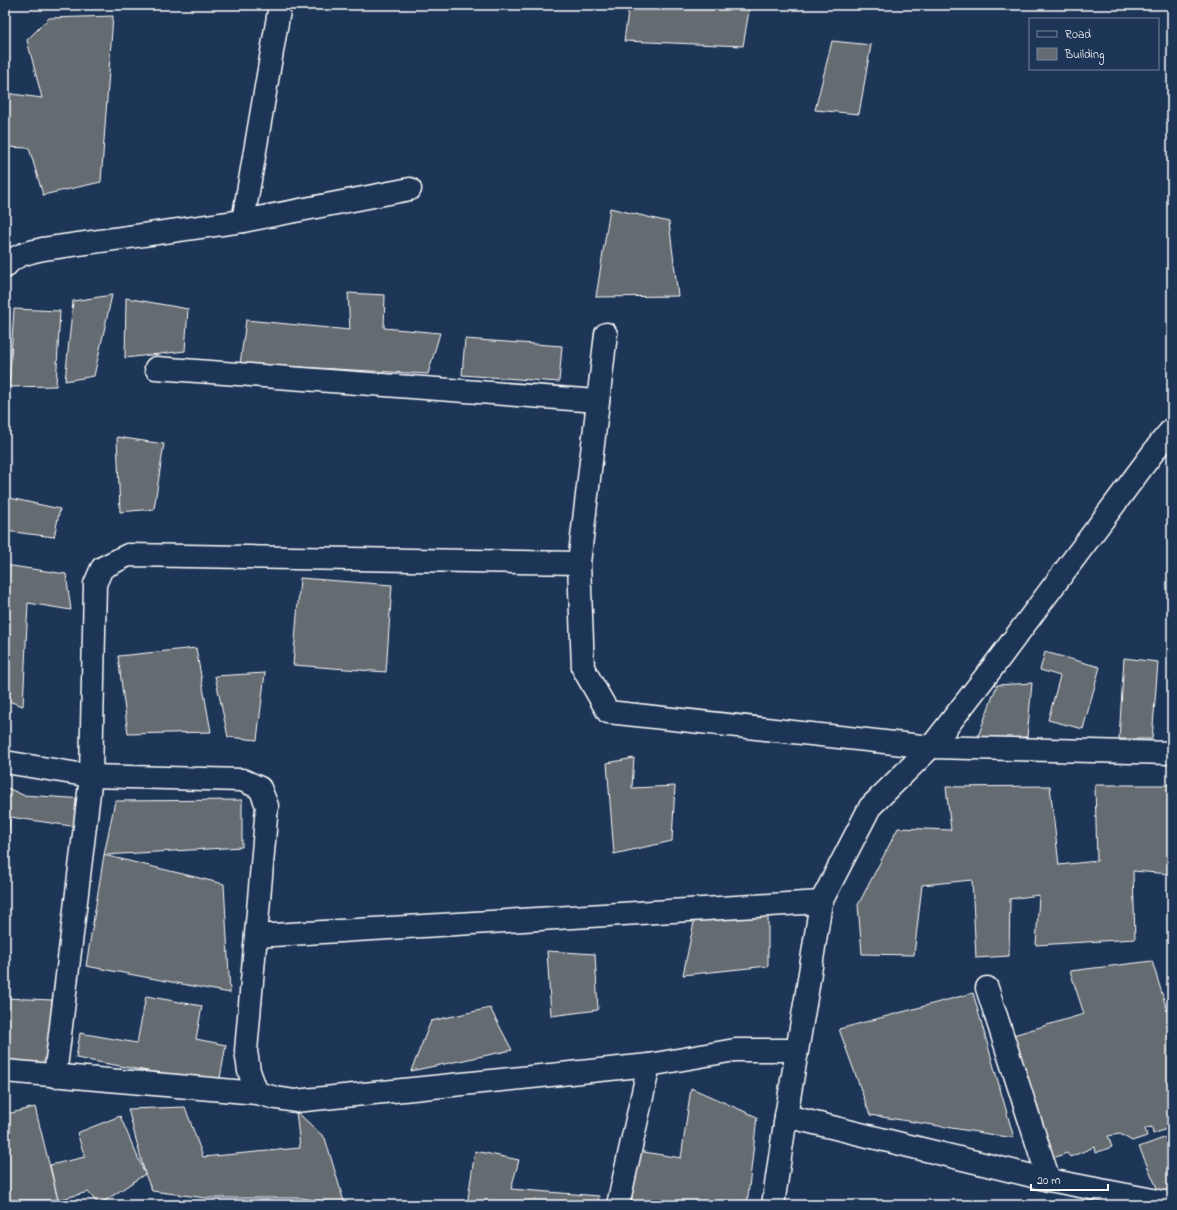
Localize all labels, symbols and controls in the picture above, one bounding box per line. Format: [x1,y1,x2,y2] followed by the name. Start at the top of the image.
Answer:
[1029,18,1159,70] legend
[1065,26,1091,44] text: Road
[1064,46,1104,65] text: Building
[1031,1166,1108,1192] scale bar
[1037,1172,1060,1190] text: 20 m

